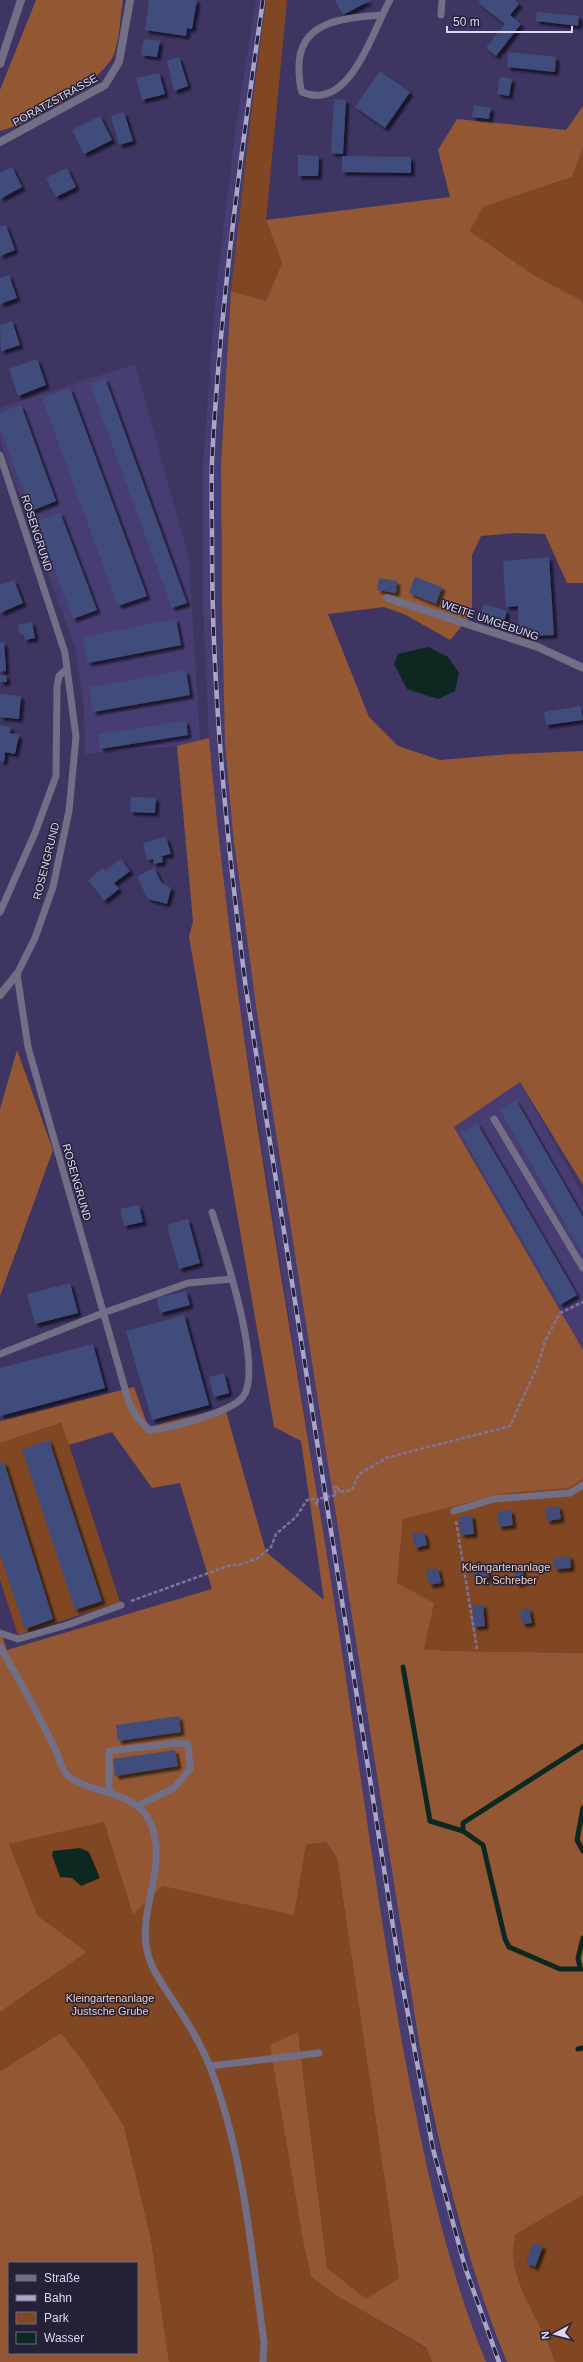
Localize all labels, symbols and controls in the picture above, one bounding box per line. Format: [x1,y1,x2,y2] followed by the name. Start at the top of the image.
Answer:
[447,8,572,34] scale bar
[453,15,480,29] text: 50 m
[10,72,100,128] street label: PORATZSTRASSE
[19,493,55,573] street label: ROSENGRUND
[440,598,540,642] street label: WEITE UMGEBUNG
[31,821,61,901] street label: ROSENGRUND
[60,1142,94,1222] street label: ROSENGRUND
[462,1561,550,1586] park label: Kleingartenanlage Dr. Schreber
[66,1992,154,2017] park label: Kleingartenanlage Justsche Grube
[8,2262,138,2354] legend
[44,2271,80,2285] text: Straße
[44,2291,72,2305] text: Bahn
[44,2311,70,2325] text: Park
[535,2314,575,2354] north arrow
[539,2330,552,2340] text: N
[44,2331,84,2345] text: Wasser

